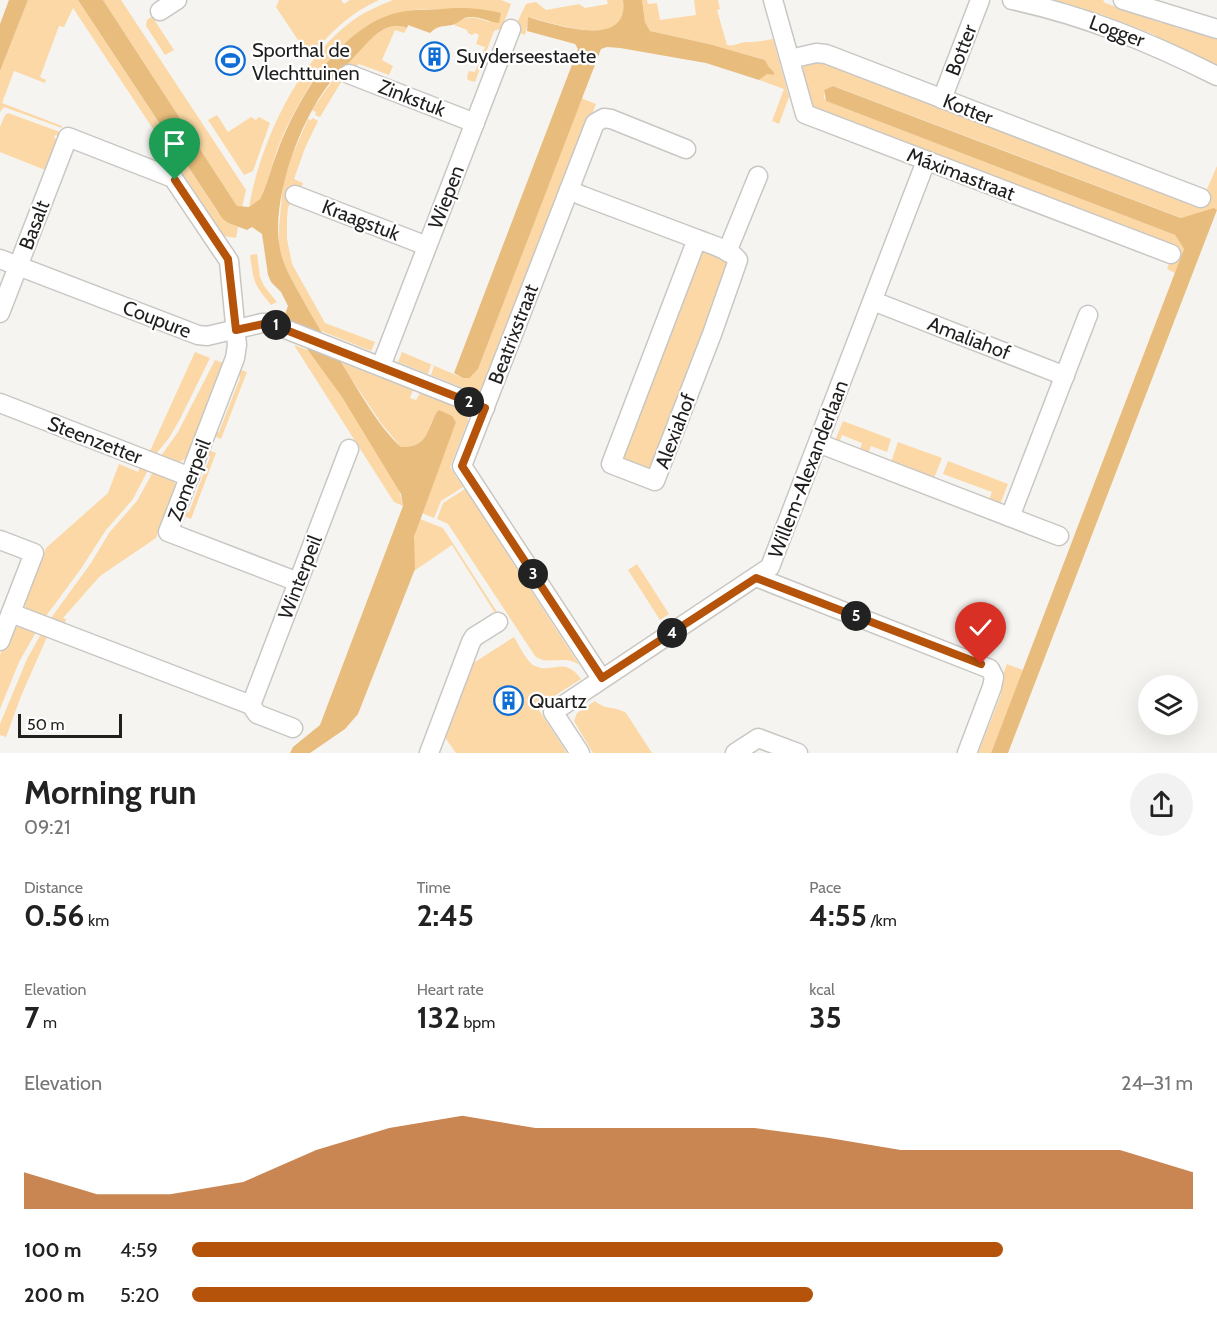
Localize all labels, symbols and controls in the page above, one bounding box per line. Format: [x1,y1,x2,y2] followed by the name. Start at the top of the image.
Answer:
[1086,10,1149,52] street label: Logger
[940,20,982,79] street label: Botter
[252,38,360,85] place label: Sporthal de Vlechttuinen
[419,40,451,72] building icon: Suyderseestaete
[456,44,596,68] place label: Suyderseestaete
[215,45,247,77] sports icon: Sporthal de Vlechttuinen
[375,74,449,122] street label: Zinkstuk
[940,89,997,130] street label: Kotter
[149,118,200,180] pin
[158,127,191,160] icon: arrive
[904,142,1019,206] street label: Máximastraat
[423,162,469,232] street label: Wiepen
[319,194,403,246] street label: Kraagstuk
[14,197,54,253] street label: Basalt
[483,280,543,387] street label: Beatrixstraat
[119,295,195,343] street label: Coupure
[261,310,291,340] pin: 1
[924,311,1014,365] street label: Amaliahof
[273,315,279,334] text: 1
[763,377,853,561] street label: Willem-Alexanderlaan
[454,387,484,417] pin: 2
[650,390,700,472] street label: Alexiahof
[465,392,473,411] text: 2
[44,411,146,469] street label: Steenzetter
[162,435,216,524] street label: Zomerpeil
[273,532,327,622] street label: Winterpeil
[518,559,548,589] pin: 3
[529,564,537,583] text: 3
[841,601,871,631] pin: 5
[955,602,1006,664] pin
[852,606,860,625] text: 5
[964,611,997,644] icon: check
[657,618,687,648] pin: 4
[667,623,677,642] text: 4
[1138,675,1198,735] map controls
[1138,675,1198,735] button: layers
[492,685,524,717] building icon: Quartz
[529,689,587,713] place label: Quartz
[18,711,122,738] scale bar
[27,715,64,734] text: 50 m
[24,772,196,812] text: Morning run
[1130,773,1193,836] button: share
[24,815,70,839] text: 09:21
[24,878,83,897] text: Distance
[417,878,451,897] text: Time
[809,878,841,897] text: Pace
[24,897,84,934] text: 0.56
[417,897,474,934] text: 2:45
[809,897,867,934] text: 4:55
[84,911,109,930] text: km
[867,911,897,930] text: /km
[24,980,87,999] text: Elevation
[417,980,484,999] text: Heart rate
[809,980,835,999] text: kcal
[24,999,39,1036] text: 7
[417,999,460,1036] text: 132
[809,999,842,1036] text: 35
[39,1013,57,1032] text: m
[460,1013,495,1032] text: bpm
[24,1071,102,1095] text: Elevation
[1121,1071,1193,1095] text: 24–31 m
[24,1238,82,1262] text: 100 m
[120,1238,158,1262] text: 4:59
[24,1283,85,1307] text: 200 m
[120,1283,159,1307] text: 5:20

